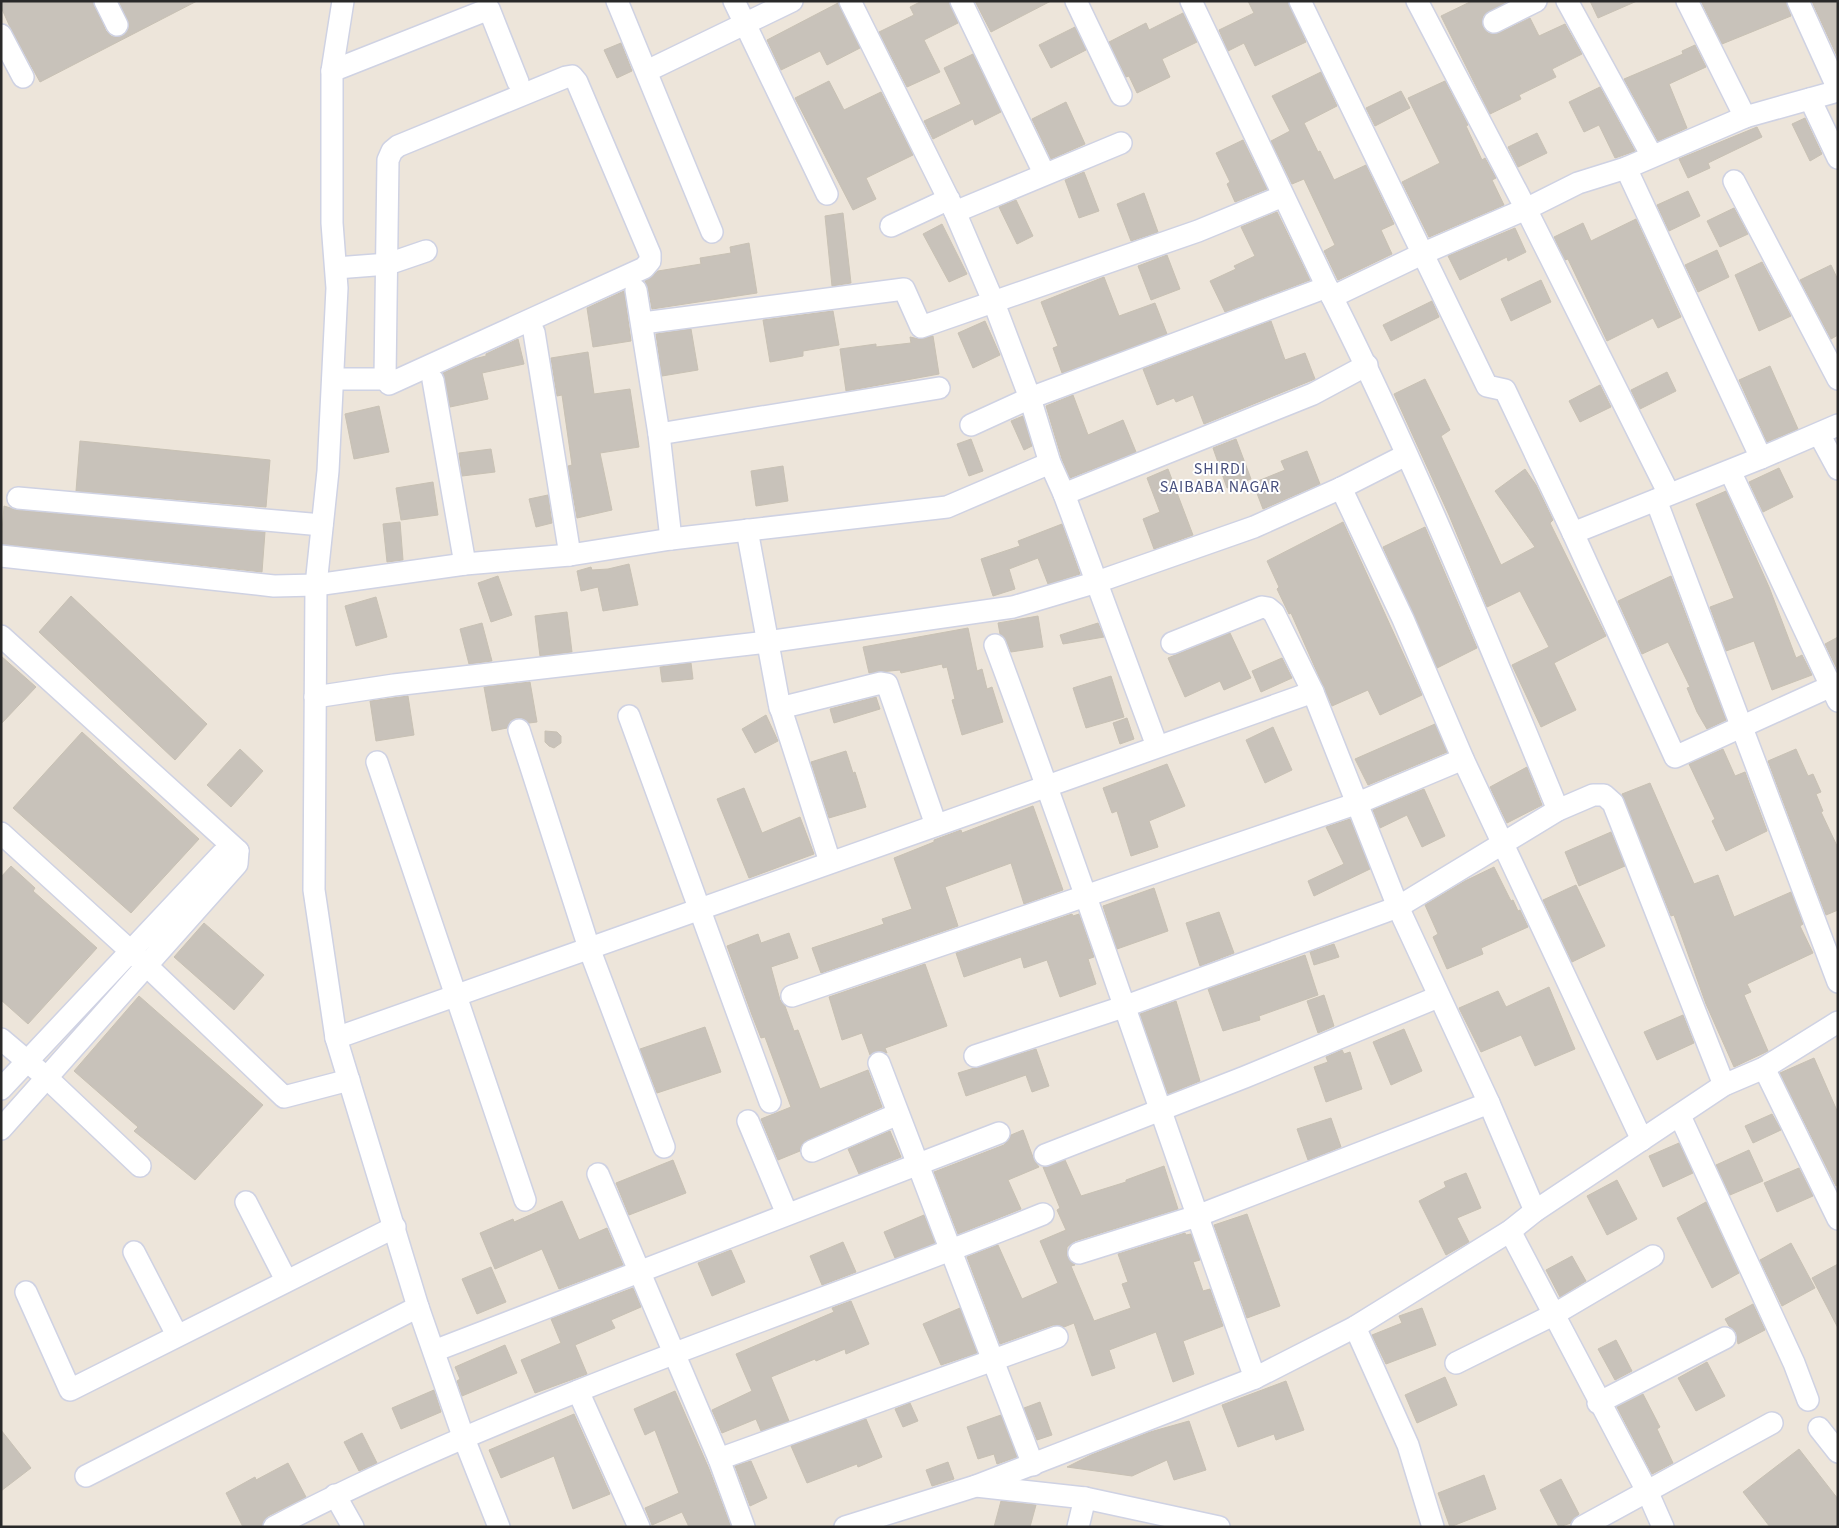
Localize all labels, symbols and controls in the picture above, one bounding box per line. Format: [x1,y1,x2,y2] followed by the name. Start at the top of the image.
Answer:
[1160,458,1280,498] district label: SHIRDI SAIBABA NAGAR

